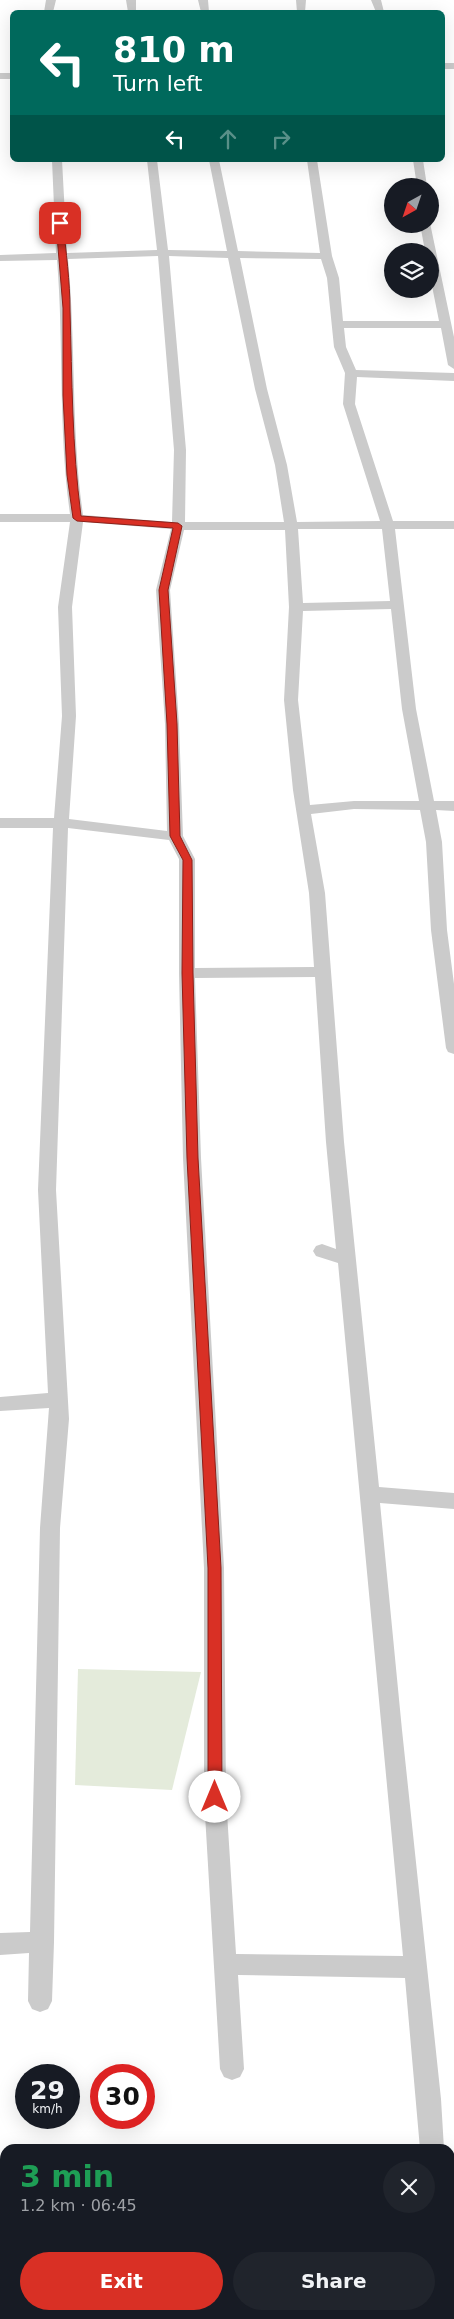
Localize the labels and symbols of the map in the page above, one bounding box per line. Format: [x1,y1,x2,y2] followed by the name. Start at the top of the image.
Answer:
[384,178,439,232] north arrow
[39,202,81,244] pin
[188,1770,240,1822] position arrow
[90,2064,155,2129] speed limit sign: 30

